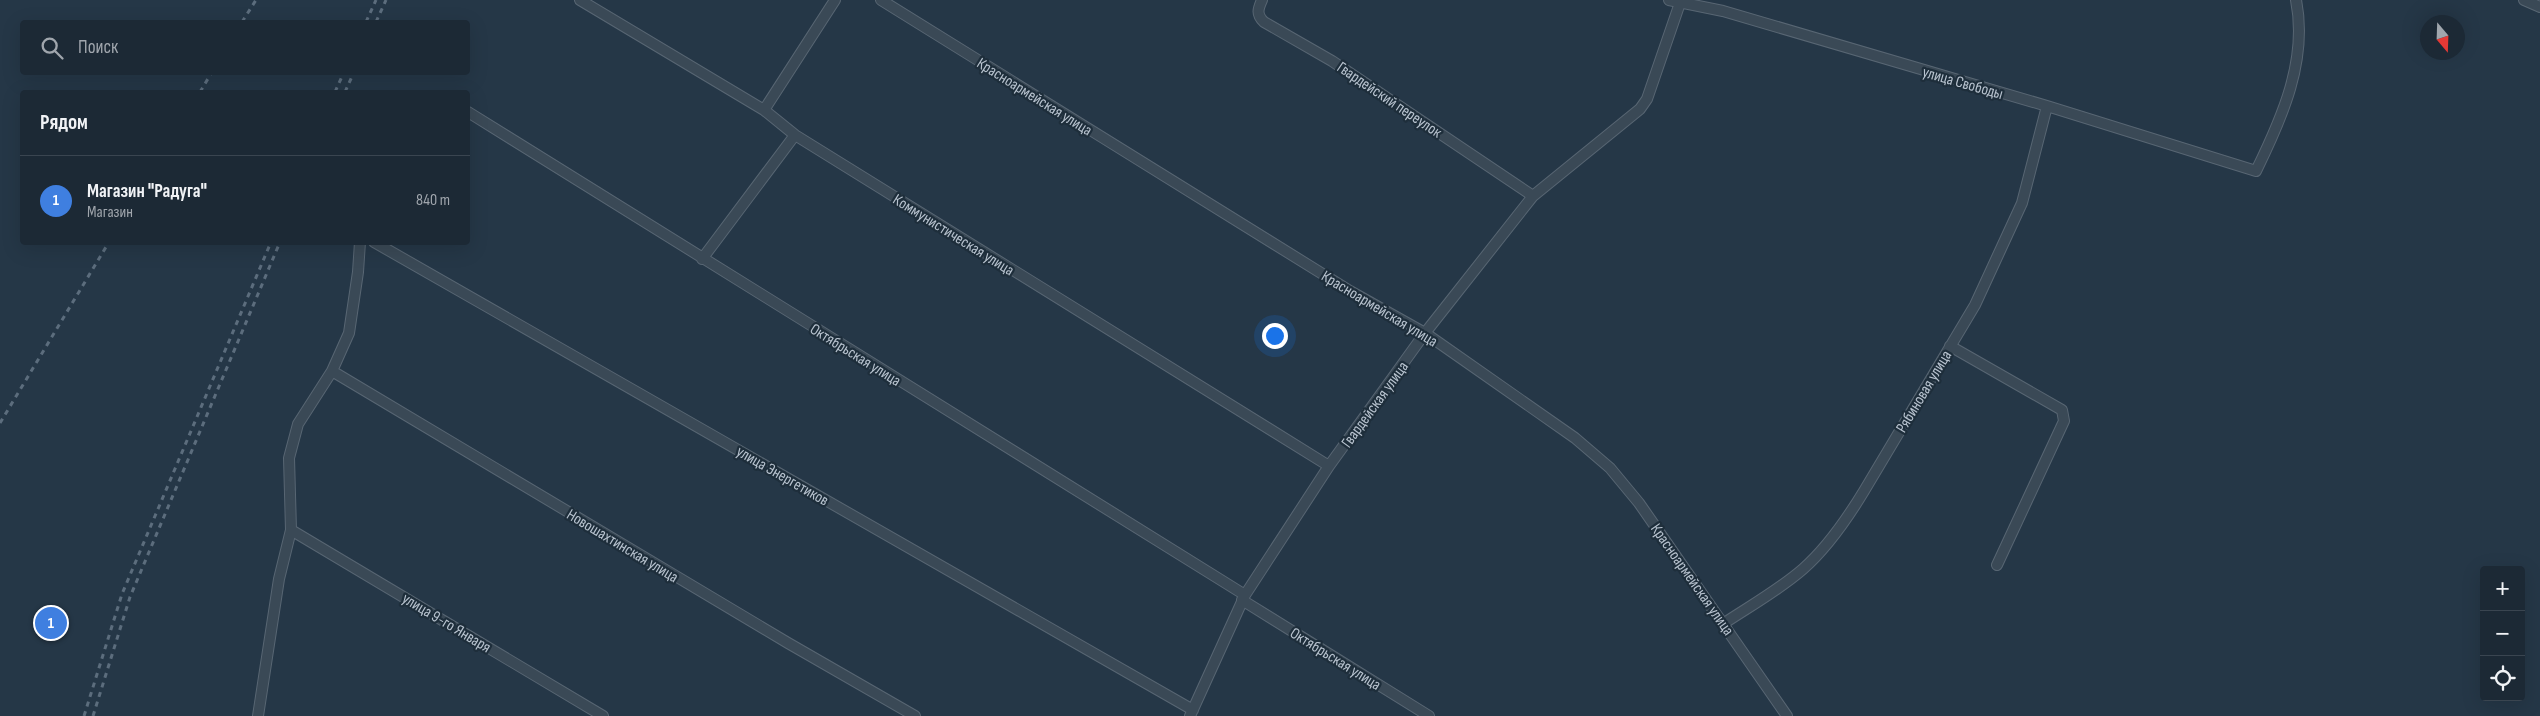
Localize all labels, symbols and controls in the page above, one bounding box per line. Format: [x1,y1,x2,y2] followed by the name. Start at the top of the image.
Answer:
[2420,15,2465,60] north arrow
[20,20,470,75] search box
[38,34,66,62] icon: search
[78,36,118,59] text: Поиск
[973,54,1095,140] street label: Красноармейская улица
[1333,58,1446,143] street label: Гвардейский переулок
[1920,63,2005,104] street label: улица Свободы
[40,110,88,135] text: Рядом
[87,180,207,203] text: Магазин "Радуга"
[889,190,1017,280] street label: Коммунистическая улица
[53,191,59,210] text: 1
[416,191,450,210] text: 840 m
[87,203,133,222] text: Магазин
[1318,267,1441,351] street label: Красноармейская улица
[806,320,904,391] street label: Октябрьская улица
[1262,323,1288,349] your location
[1892,347,1956,436] street label: Рябиновая улица
[1338,358,1413,452] street label: Гвардейская улица
[733,442,832,510] street label: улица Энергетиков
[563,505,682,587] street label: Новошахтинская улица
[1646,520,1737,639] street label: Красноармейская улица
[2480,566,2525,701] map controls
[2480,566,2525,611] button: +
[398,589,494,657] street label: улица 9-го Января
[35,604,67,642] pin: 1
[2480,611,2525,656] button: −
[1286,624,1384,695] street label: Октябрьская улица
[2480,656,2525,701] button: locate

